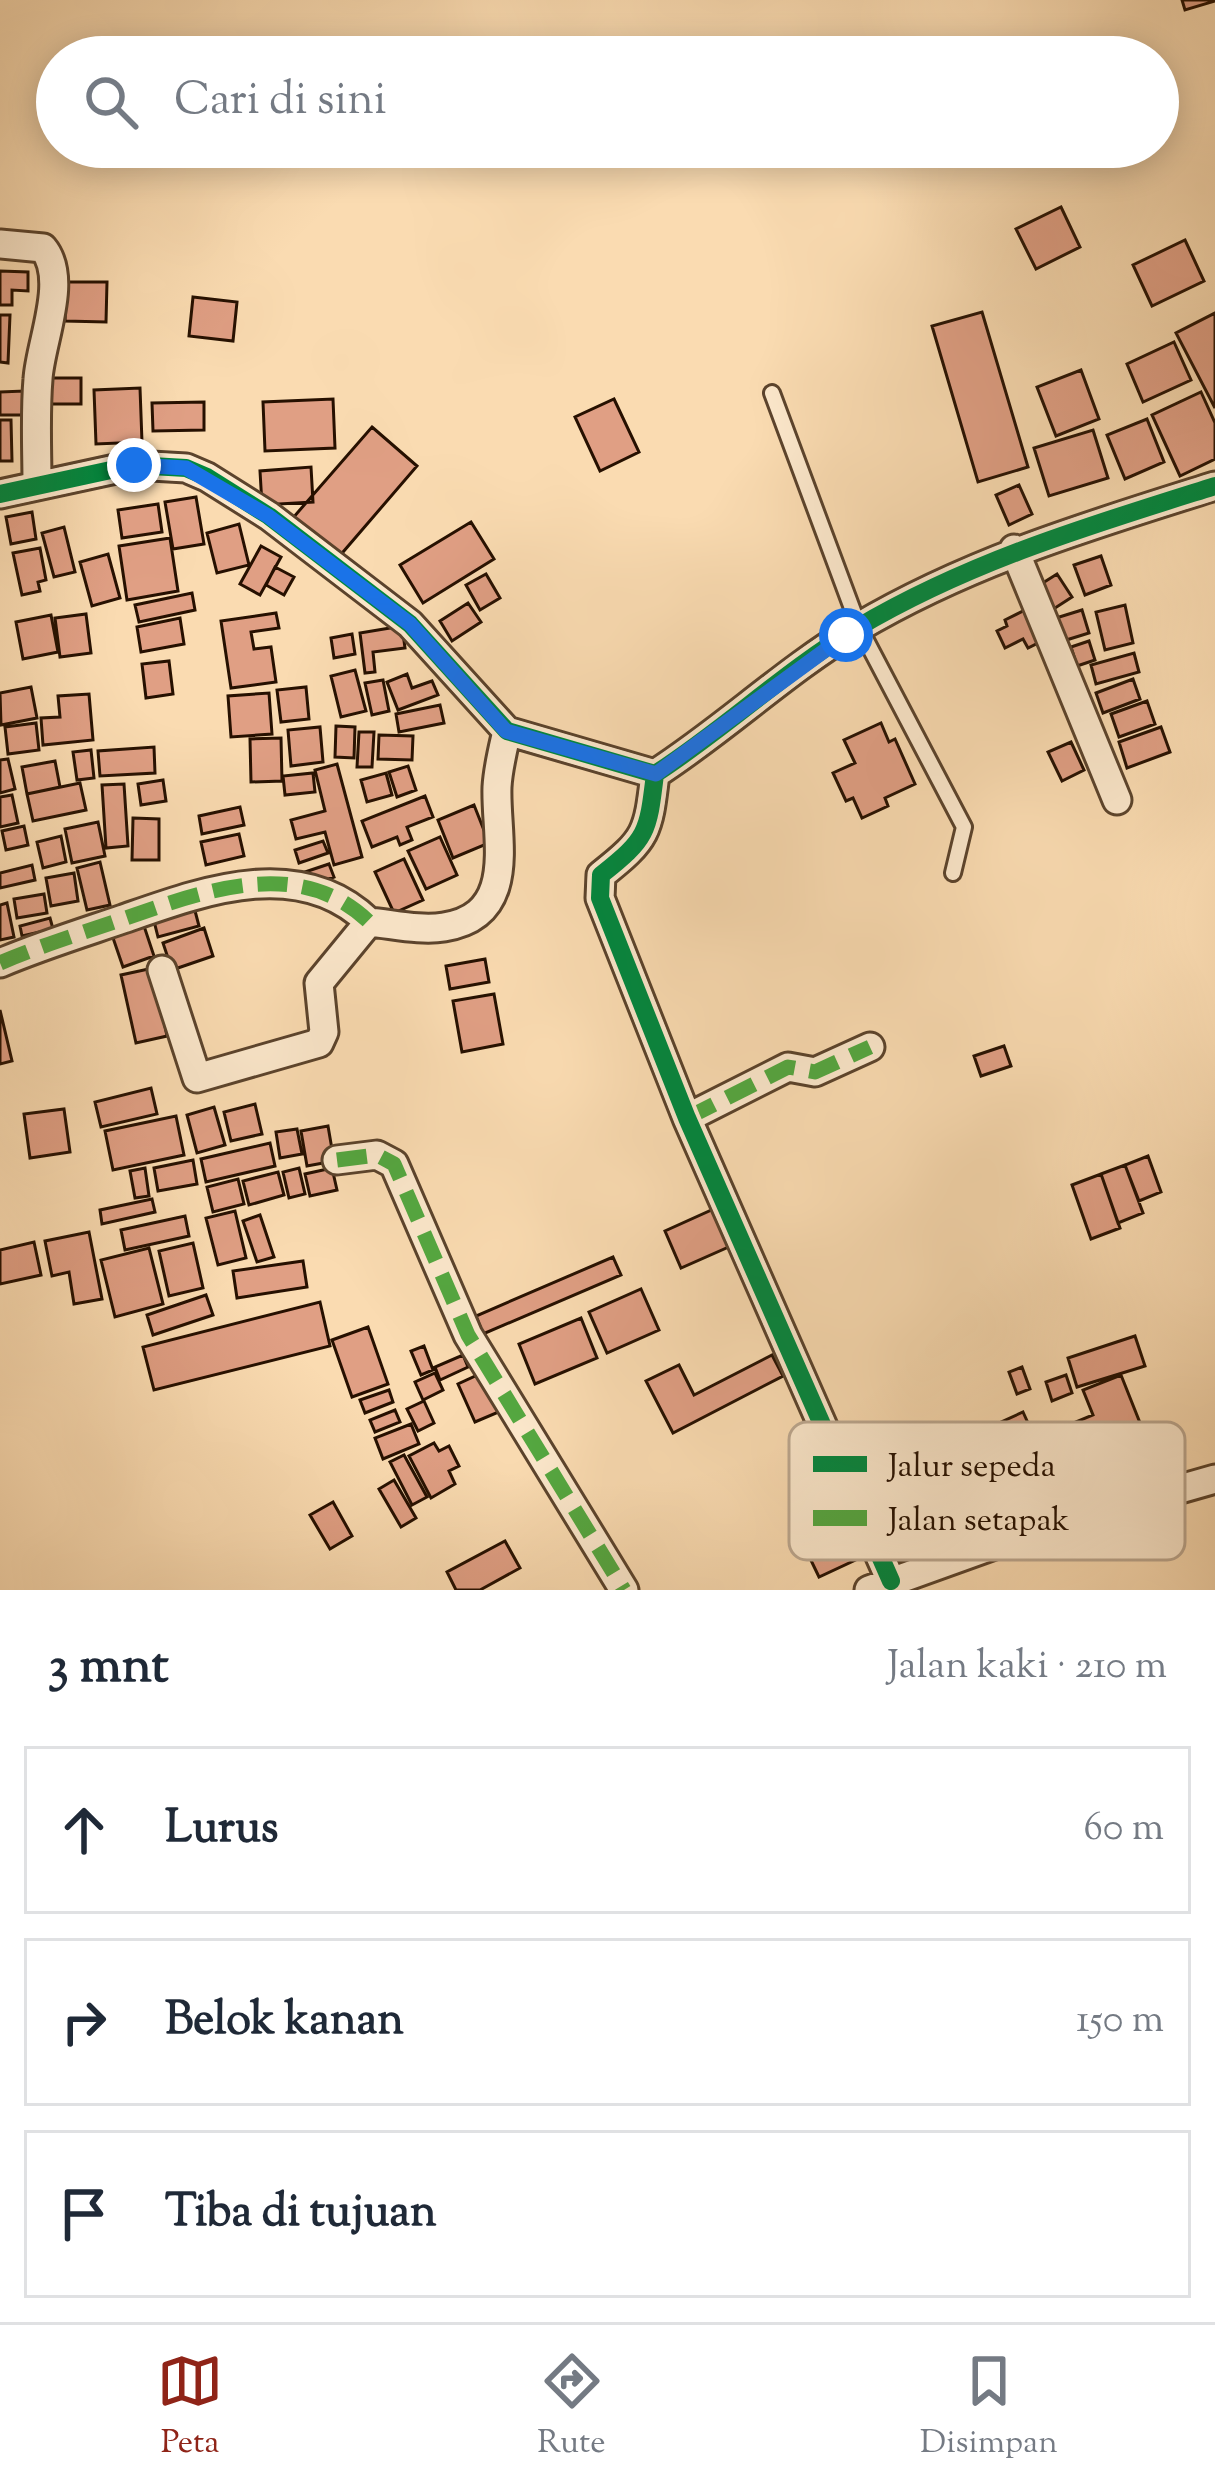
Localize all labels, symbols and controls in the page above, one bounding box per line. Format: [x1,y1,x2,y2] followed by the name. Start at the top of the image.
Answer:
[36,36,1179,168] search box
[78,69,144,135] icon: search
[174,70,387,135] text: Cari di sini
[107,438,161,492] route end
[819,608,873,662] route start
[789,1422,1185,1560] legend
[886,1444,1056,1492] text: Jalur sepeda
[886,1498,1070,1546] text: Jalan setapak
[48,1632,169,1705] text: 3 mnt
[887,1640,1167,1696] text: Jalan kaki · 210 m
[51,1797,117,1863] icon: ahead
[165,1798,279,1863] text: Lurus
[1083,1802,1164,1858] text: 60 m
[51,1989,117,2055] icon: right
[165,1990,404,2055] text: Belok kanan
[1076,1994,1164,2050] text: 150 m
[51,2181,117,2247] icon: arrive
[165,2182,437,2247] text: Tiba di tujuan
[157,2348,223,2468] tab: Peta
[537,2348,606,2468] tab: Rute
[920,2348,1058,2468] tab: Disimpan

